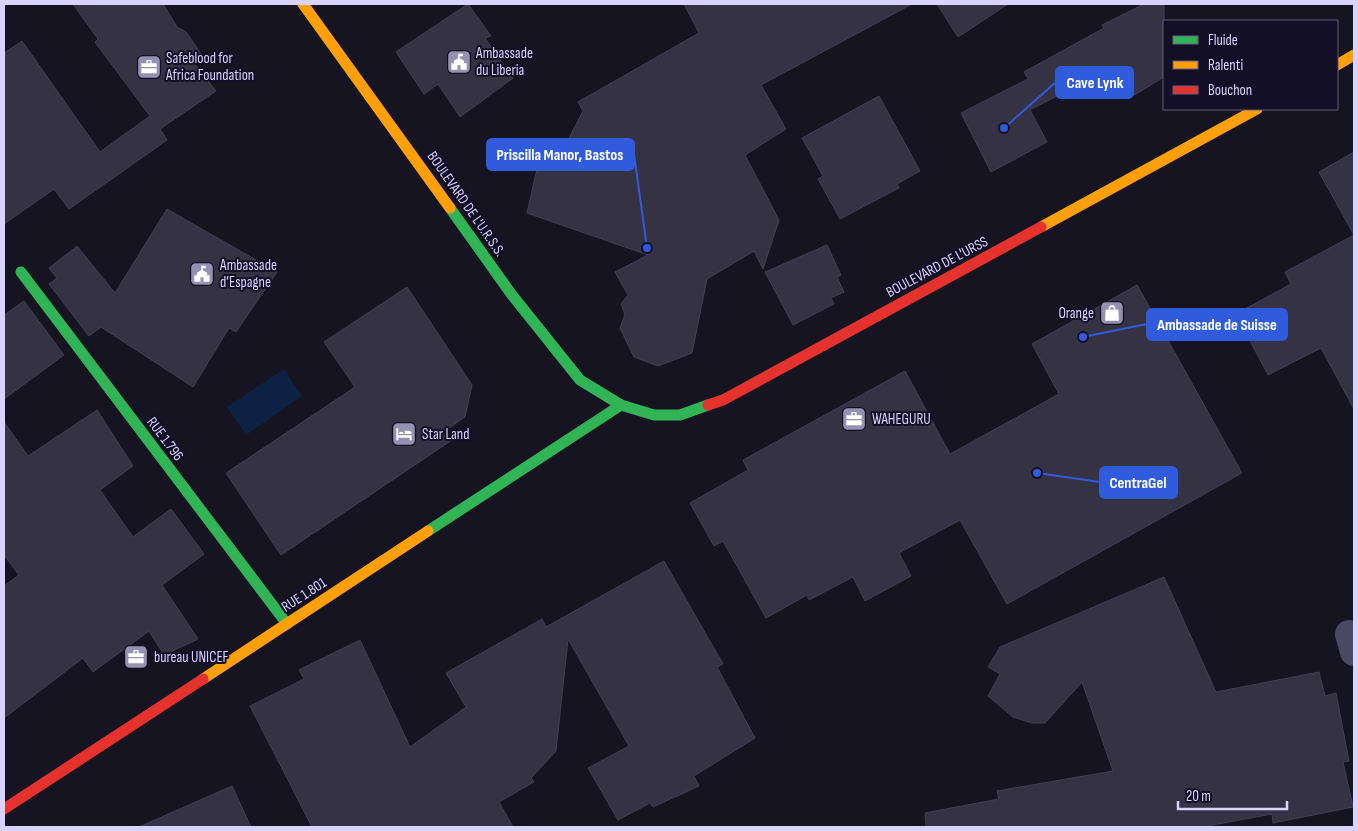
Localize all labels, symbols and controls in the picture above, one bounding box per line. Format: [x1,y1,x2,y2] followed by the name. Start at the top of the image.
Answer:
[1163,20,1338,110] legend
[1208,31,1238,50] text: Fluide
[475,44,533,80] place label: Ambassade du Liberia
[165,49,254,85] place label: Safeblood for Africa Foundation
[446,49,472,75] public building icon: Ambassade du Liberia
[136,54,162,80] office icon: Safeblood for Africa Foundation
[1208,56,1243,75] text: Ralenti
[1056,67,1133,98] callout: Cave Lynk
[1067,74,1124,93] text: Cave Lynk
[1208,81,1252,100] text: Bouchon
[487,139,634,170] callout: Priscilla Manor, Bastos
[497,146,623,165] text: Priscilla Manor, Bastos
[423,148,509,260] street label: BOULEVARD DE L'U.R.S.S.
[883,232,991,302] street label: BOULEVARD DE L'URSS
[219,256,277,292] place label: Ambassade d’Espagne
[189,261,215,287] public building icon: Ambassade d’Espagne
[1099,300,1125,326] shop icon: Orange
[1058,304,1094,323] place label: Orange
[1147,309,1287,340] callout: Ambassade de Suisse
[1156,316,1277,335] text: Ambassade de Suisse
[841,406,867,432] office icon: WAHEGURU
[872,410,931,429] place label: WAHEGURU
[142,413,188,465] street label: RUE 1.796
[391,421,417,447] hotel icon: Star Land
[422,425,469,444] place label: Star Land
[1100,467,1177,498] callout: CentraGel
[1109,474,1167,493] text: CentraGel
[278,573,331,617] street label: RUE 1.801
[123,644,149,670] office icon: bureau UNICEF
[154,648,229,667] place label: bureau UNICEF
[1178,778,1287,810] scale bar
[1186,787,1211,806] text: 20 m

